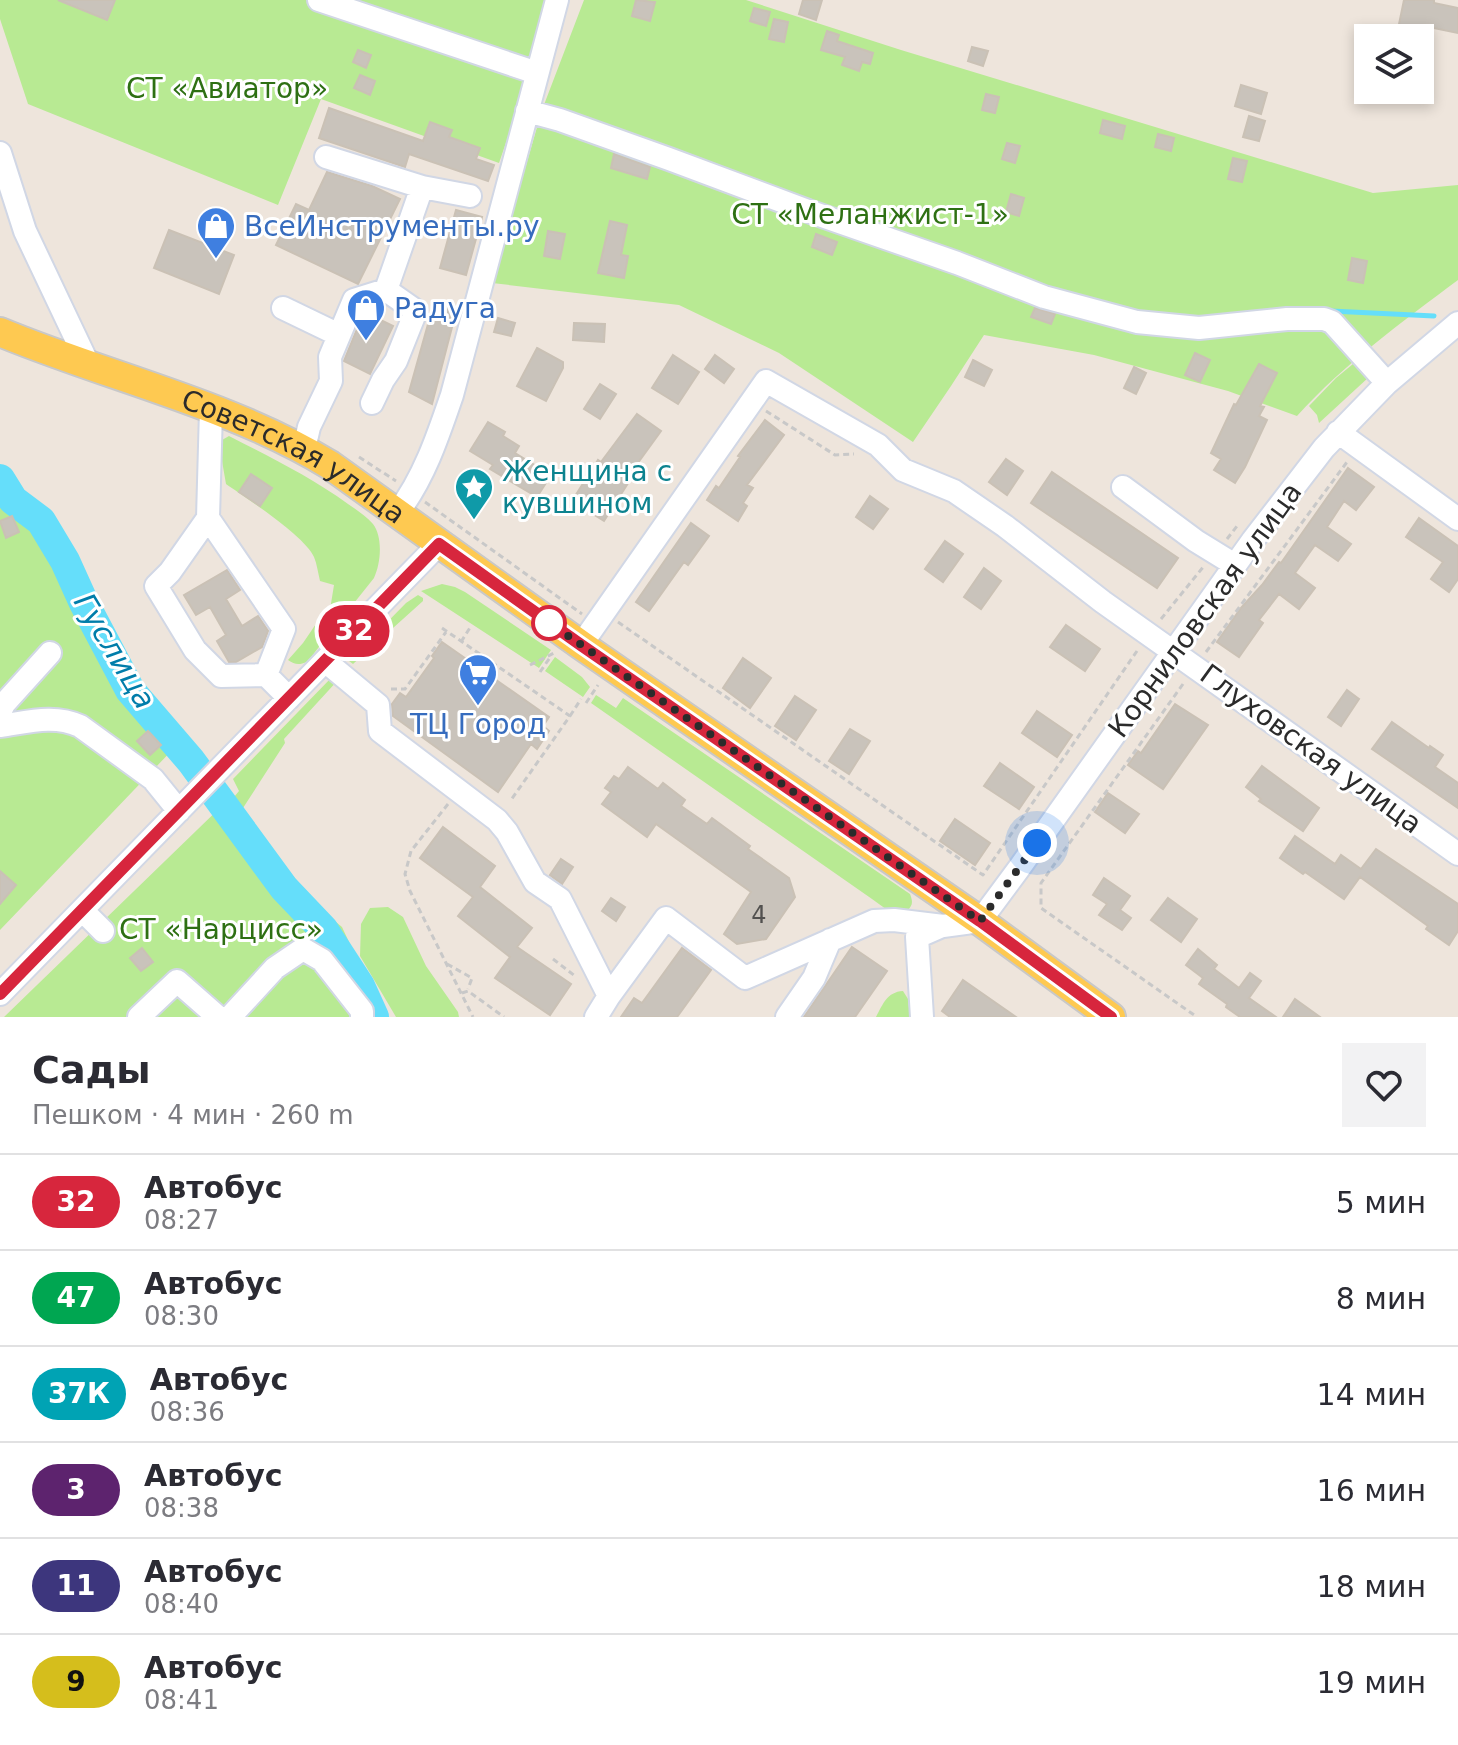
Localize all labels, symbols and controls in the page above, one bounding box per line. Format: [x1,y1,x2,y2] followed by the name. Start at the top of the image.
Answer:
[1354,24,1434,104] map controls
[1354,24,1434,104] button: layers
[126,72,328,105] park label: СТ «Авиатор»
[731,198,1009,231] park label: СТ «Меланжист-1»
[195,205,237,260] shop icon: ВсеИнструменты.ру
[244,210,539,243] place label: ВсеИнструменты.ру
[345,287,387,342] shop icon: Радуга
[394,292,496,325] place label: Радуга
[177,382,412,530] street label: Советская улица
[502,455,672,520] place label: Женщина с кувшином
[453,466,495,521] place icon: Женщина с кувшином
[1101,476,1309,744] street label: Корниловская улица
[67,587,163,715] water label: Гуслица
[318,605,390,657] line badge: 32
[532,606,566,640] unlabelled marker
[335,614,373,647] text: 32
[457,652,499,707] supermarket icon: ТЦ Город
[1194,658,1428,840] street label: Глуховская улица
[409,708,546,741] place label: ТЦ Город
[1017,823,1057,863] your location
[751,901,767,929] house number: 4
[119,913,323,946] park label: СТ «Нарцисс»
[1342,1043,1426,1127] button: heart
[32,1048,151,1092] text: Сады
[32,1100,354,1130] text: Пешком · 4 мин · 260 m
[144,1170,283,1205] text: Автобус
[57,1185,95,1218] text: 32
[1336,1185,1426,1220] text: 5 мин
[144,1205,219,1235] text: 08:27
[144,1266,283,1301] text: Автобус
[57,1281,95,1314] text: 47
[1336,1281,1426,1316] text: 8 мин
[144,1301,219,1331] text: 08:30
[150,1362,288,1397] text: Автобус
[48,1377,110,1410] text: 37К
[1317,1377,1426,1412] text: 14 мин
[150,1397,225,1427] text: 08:36
[144,1458,283,1493] text: Автобус
[66,1473,86,1506] text: 3
[1317,1473,1426,1508] text: 16 мин
[144,1493,219,1523] text: 08:38
[144,1554,283,1589] text: Автобус
[57,1569,95,1602] text: 11
[1317,1569,1426,1604] text: 18 мин
[144,1589,219,1619] text: 08:40
[144,1650,283,1685] text: Автобус
[66,1665,86,1698] text: 9
[1317,1665,1426,1700] text: 19 мин
[144,1685,219,1715] text: 08:41

